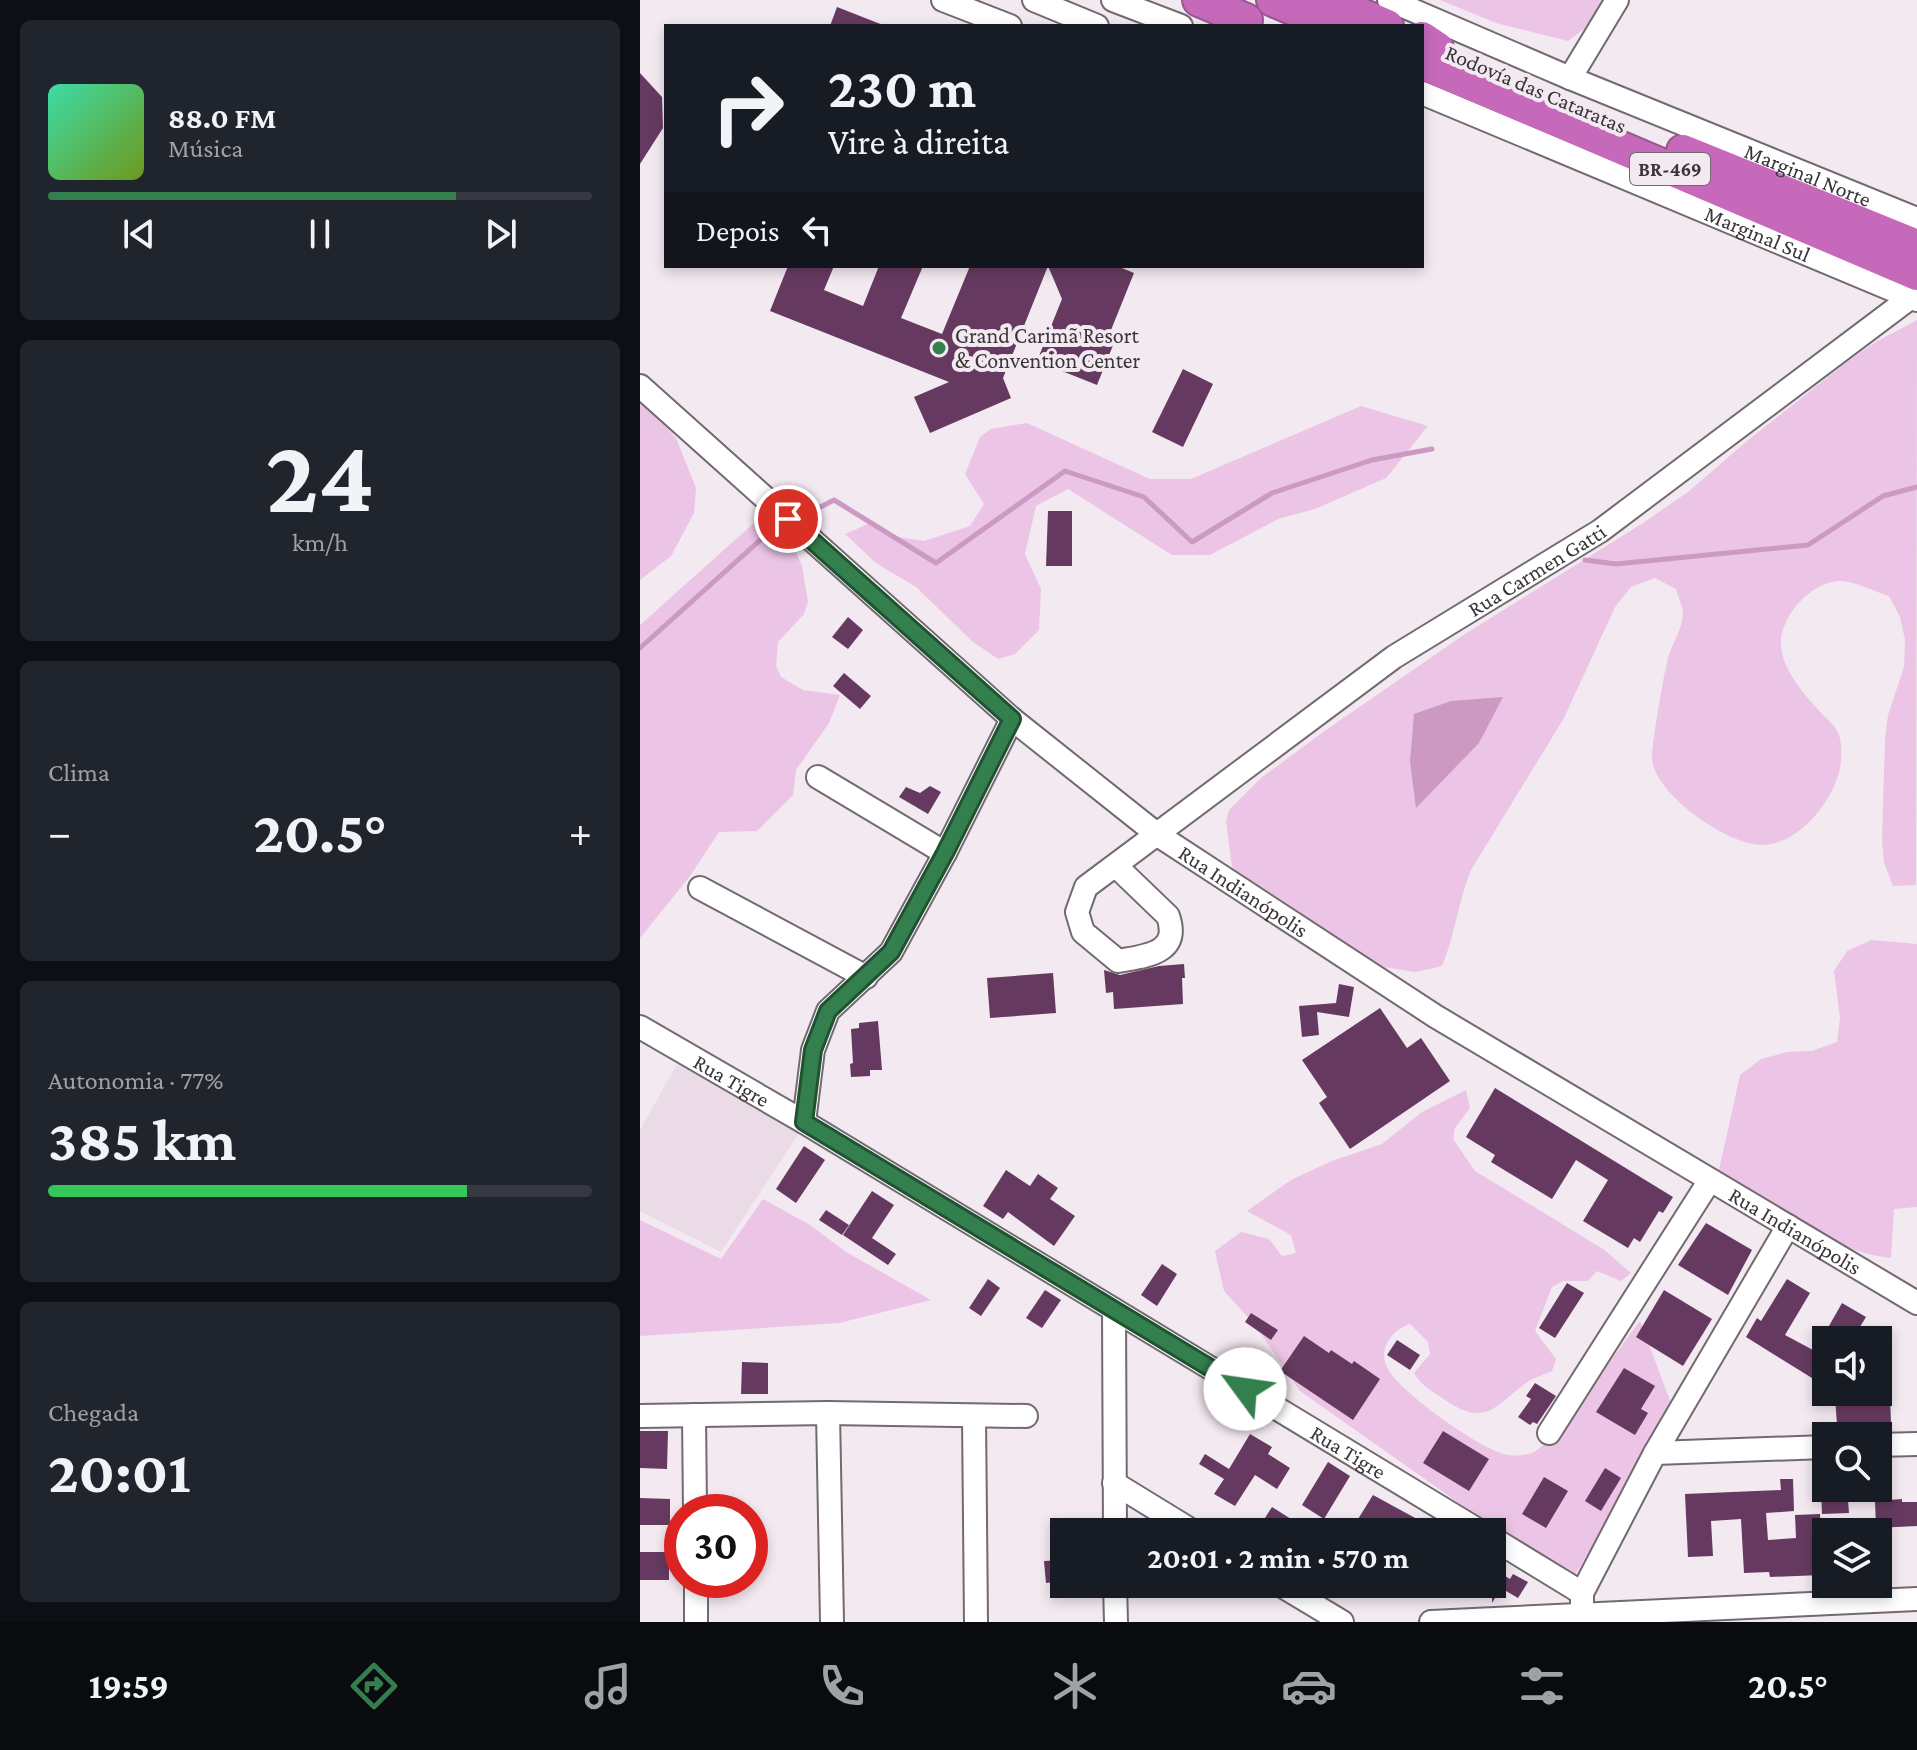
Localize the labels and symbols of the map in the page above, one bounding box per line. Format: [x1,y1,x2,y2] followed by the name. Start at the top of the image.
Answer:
[1442,40,1630,138] street label: Rodovía das Cataratas
[1741,138,1875,212] street label: Marginal Norte
[1630,153,1710,185] road number: BR-469
[1701,200,1814,267] street label: Marginal Sul
[955,323,1140,373] place label: Grand Carimã Resort & Convention Center
[930,339,948,357] marker: Grand Carimã Resort & Convention Center
[754,485,822,553] pin
[1463,519,1611,621] street label: Rua Carmen Gatti
[1174,840,1313,942] street label: Rua Indianópolis
[689,1048,774,1112] street label: Rua Tigre
[1725,1182,1866,1280] street label: Rua Indianópolis
[1203,1347,1287,1431] position arrow
[1306,1419,1391,1484] street label: Rua Tigre
[664,1494,768,1598] speed limit sign: 30

